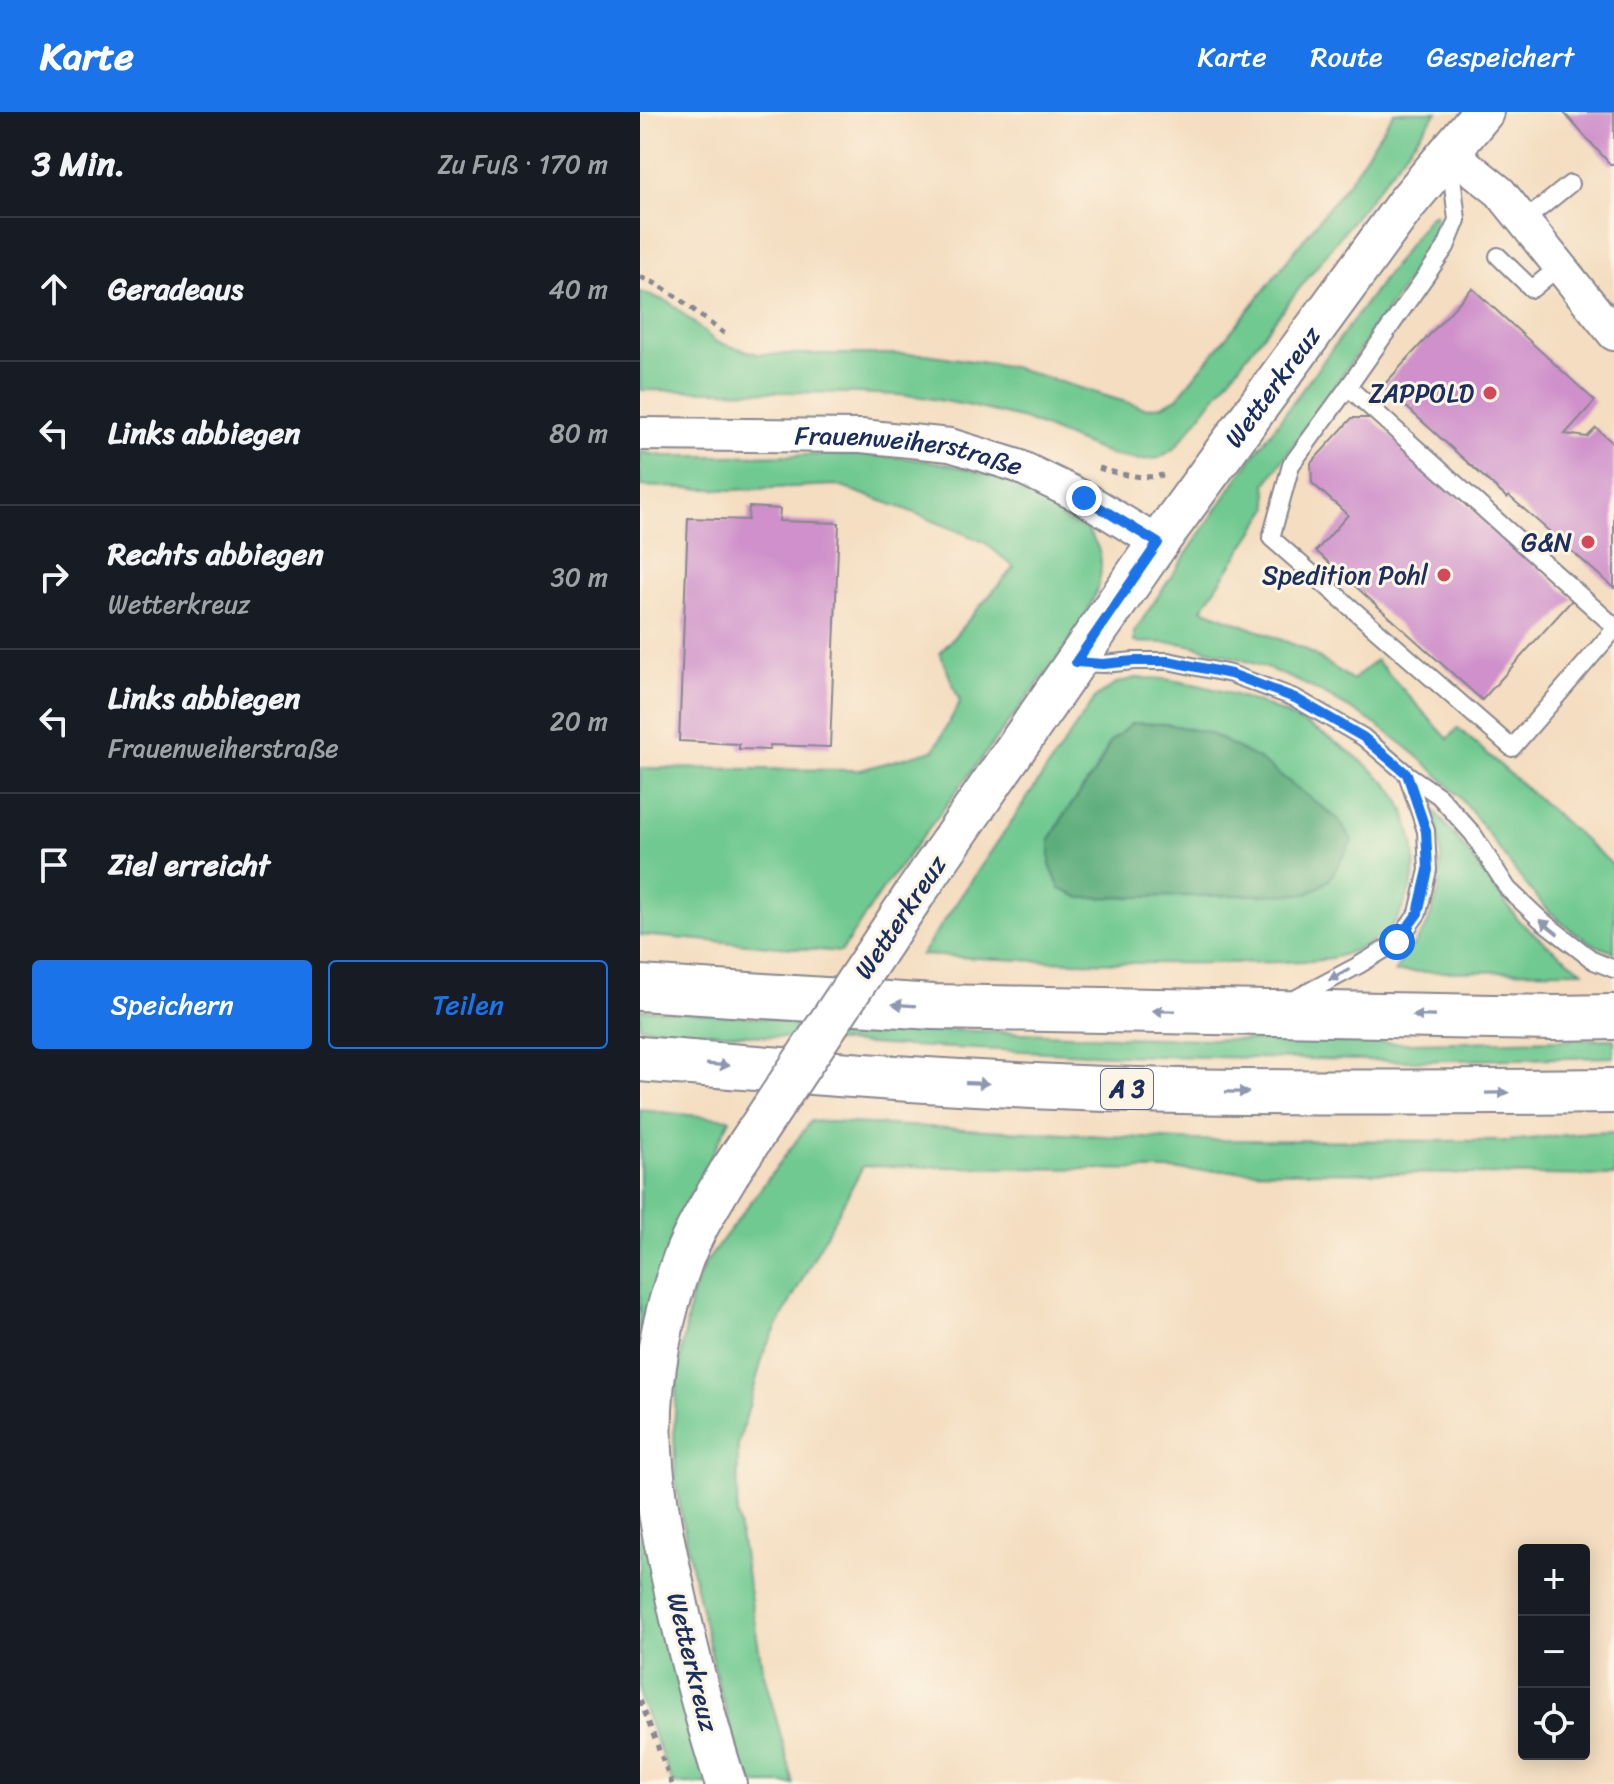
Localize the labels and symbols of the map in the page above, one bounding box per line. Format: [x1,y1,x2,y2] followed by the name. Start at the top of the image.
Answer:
[1212,315,1333,458] street label: Wetterkreuz
[1368,370,1474,416] place label: ZAPPOLD
[1481,384,1499,402] marker: ZAPPOLD
[794,412,1028,489] street label: Frauenweiherstraße
[1066,480,1102,516] route end
[1521,519,1572,565] place label: G&N
[1579,533,1597,551] marker: G&N
[1262,552,1429,598] place label: Spedition Pohl
[1435,566,1453,584] marker: Spedition Pohl
[841,845,959,989] street label: Wetterkreuz
[1539,918,1560,935] one-way arrow
[1379,924,1415,960] route start
[1328,969,1351,982] one-way arrow
[891,998,916,1011] one-way arrow
[1151,1005,1176,1017] one-way arrow
[1411,1010,1436,1022] one-way arrow
[706,1059,731,1072] one-way arrow
[1101,1069,1153,1109] road number: A 3
[965,1077,990,1090] one-way arrow
[1225,1085,1250,1098] one-way arrow
[1485,1086,1510,1099] one-way arrow
[653,1587,733,1737] street label: Wetterkreuz

